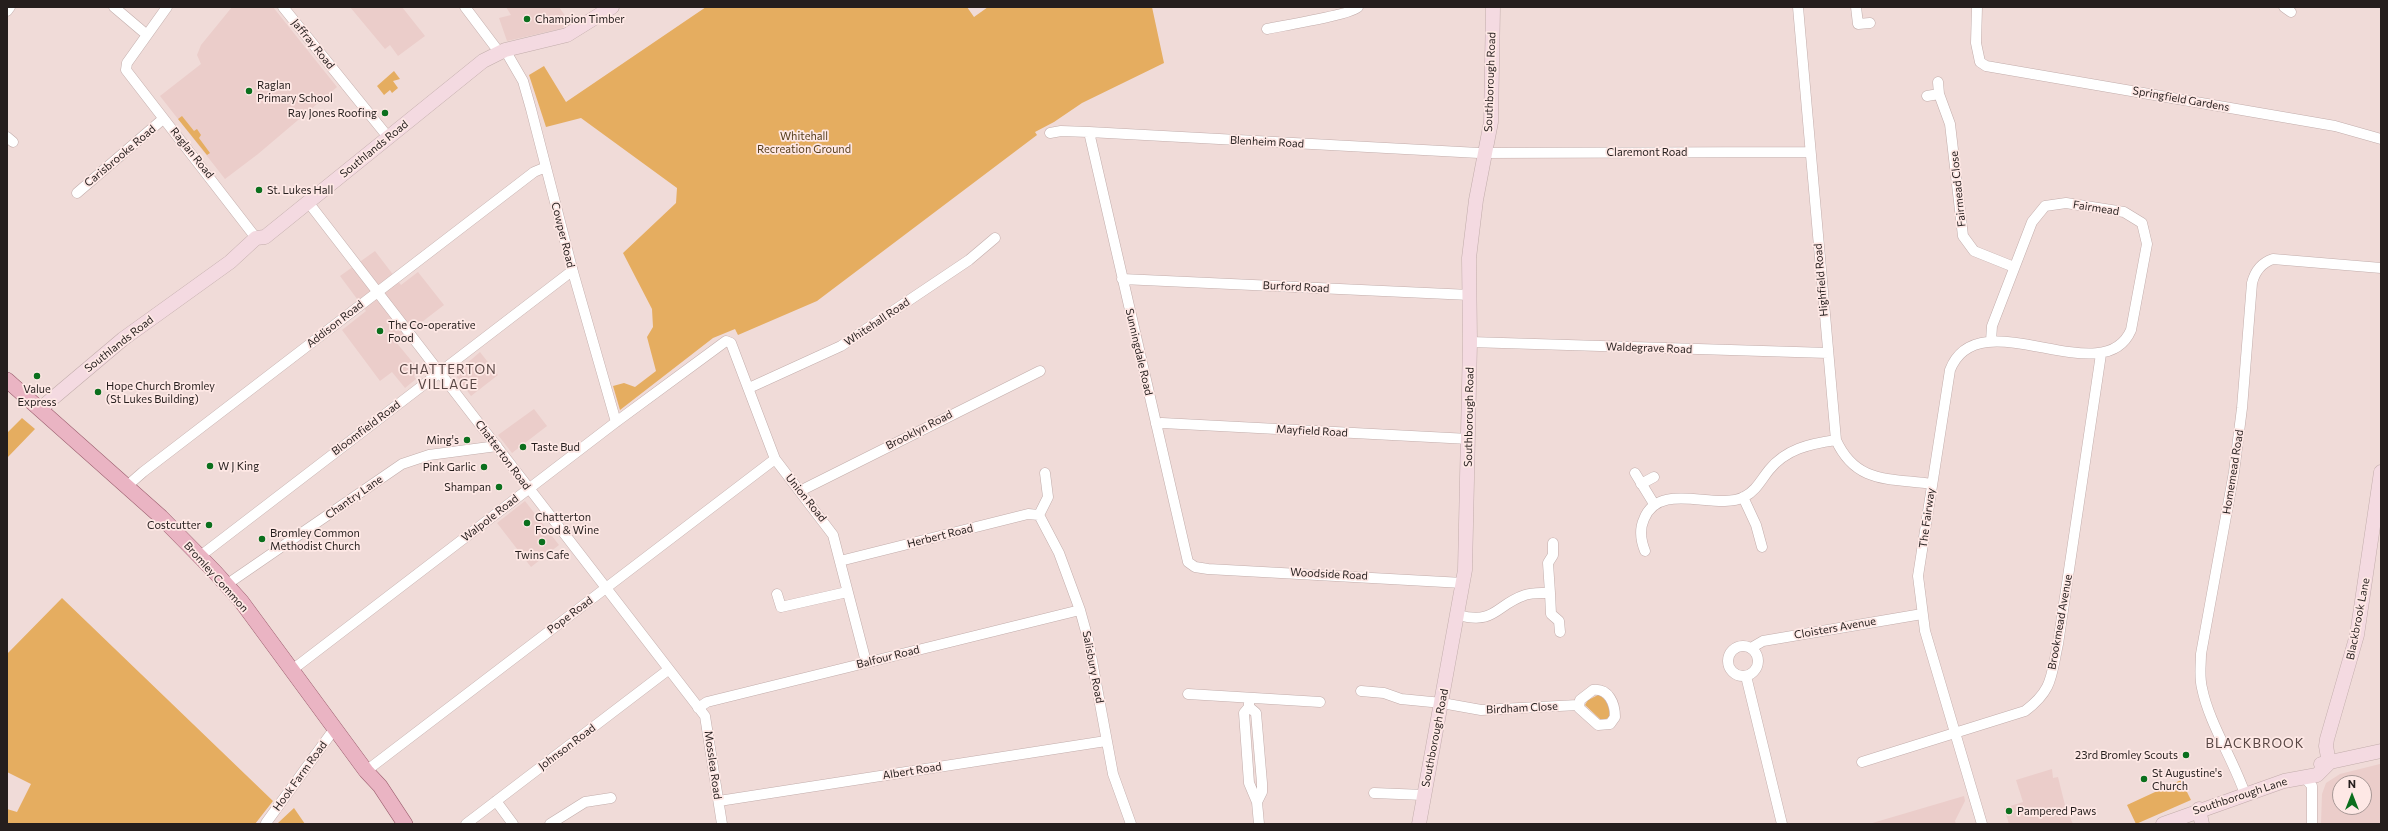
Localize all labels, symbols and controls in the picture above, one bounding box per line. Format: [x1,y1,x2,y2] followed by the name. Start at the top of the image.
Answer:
[535,12,625,26] place label: Champion Timber
[522,14,532,24] marker: Champion Timber
[289,16,337,72] street label: Jaffray Road
[1482,32,1498,132] street label: Southborough Road
[257,78,333,104] place label: Raglan Primary School
[2132,84,2230,114] street label: Springfield Gardens
[244,86,254,96] marker: Raglan Primary School
[288,106,377,120] place label: Ray Jones Roofing
[380,108,390,118] marker: Ray Jones Roofing
[337,117,411,181] street label: Southlands Road
[82,122,158,190] street label: Carisbrooke Road
[167,125,217,181] street label: Raglan Road
[757,129,851,155] park label: Whitehall Recreation Ground
[1230,133,1304,151] street label: Blenheim Road
[1607,145,1687,159] street label: Claremont Road
[1947,150,1969,228] street label: Fairmead Close
[267,183,333,197] place label: St. Lukes Hall
[254,185,264,195] marker: St. Lukes Hall
[2072,198,2120,218] street label: Fairmead
[548,201,578,269] street label: Cowper Road
[1811,243,1831,317] street label: Highfield Road
[1262,279,1330,295] street label: Burford Road
[842,295,912,349] street label: Whitehall Road
[304,298,366,350] street label: Addison Road
[1123,307,1155,397] street label: Sunningdale Road
[82,313,156,375] street label: Southlands Road
[388,318,476,344] place label: The Co-operative Food
[375,326,385,336] marker: The Co-operative Food
[1606,340,1692,356] street label: Waldegrave Road
[399,362,497,393] district label: CHATTERTON VILLAGE
[1462,367,1476,467] street label: Southborough Road
[32,371,42,381] marker: Value Express
[106,379,215,405] place label: Hope Church Bromley (St Lukes Building)
[18,382,56,408] place label: Value Express
[93,387,103,397] marker: Hope Church Bromley (St Lukes Building)
[329,398,403,458] street label: Bloomfield Road
[883,408,955,452] street label: Brooklyn Road
[473,418,533,492] street label: Chatterton Road
[1276,423,1348,439] street label: Mayfield Road
[2220,429,2246,515] street label: Homemead Road
[426,433,459,447] place label: Ming's
[462,435,472,445] marker: Ming's
[531,440,580,454] place label: Taste Bud
[518,442,528,452] marker: Taste Bud
[218,459,259,473] place label: W J King
[423,460,476,474] place label: Pink Garlic
[205,461,215,471] marker: W J King
[479,462,489,472] marker: Pink Garlic
[783,471,829,525] street label: Union Road
[323,472,385,522] street label: Chantry Lane
[444,480,491,494] place label: Shampan
[494,482,504,492] marker: Shampan
[1916,487,1938,549] street label: The Fairway
[459,492,521,544] street label: Walpole Road
[535,510,599,536] place label: Chatterton Food & Wine
[147,518,201,532] place label: Costcutter
[522,518,532,528] marker: Chatterton Food & Wine
[204,520,214,530] marker: Costcutter
[906,521,974,551] street label: Herbert Road
[270,526,360,552] place label: Bromley Common Methodist Church
[257,534,267,544] marker: Bromley Common Methodist Church
[537,537,547,547] marker: Twins Cafe
[181,539,251,615] street label: Bromley Common
[515,548,569,562] place label: Twins Cafe
[1290,565,1368,583] street label: Woodside Road
[2045,573,2075,671] street label: Brookmead Avenue
[2344,577,2372,661] street label: Blackbrook Lane
[545,594,595,636] street label: Pope Road
[1793,614,1877,642] street label: Cloisters Avenue
[1080,630,1106,704] street label: Salisbury Road
[855,643,921,671] street label: Balfour Road
[1419,688,1451,788] street label: Southborough Road
[1486,700,1558,716] street label: Birdham Close
[536,721,598,773] street label: Johnson Road
[702,730,724,800] street label: Mosslea Road
[2206,736,2304,752] district label: BLACKBROOK
[270,739,330,813] street label: Hook Farm Road
[2075,748,2178,762] place label: 23rd Bromley Scouts
[2181,750,2191,760] marker: 23rd Bromley Scouts
[882,760,942,782] street label: Albert Road
[2152,766,2222,792] place label: St Augustine's Church
[2139,774,2149,784] marker: St Augustine's Church
[2191,775,2289,817] street label: Southborough Lane
[2332,775,2372,815] north arrow
[2348,777,2356,790] text: N
[2017,804,2096,818] place label: Pampered Paws
[2004,806,2014,816] marker: Pampered Paws

